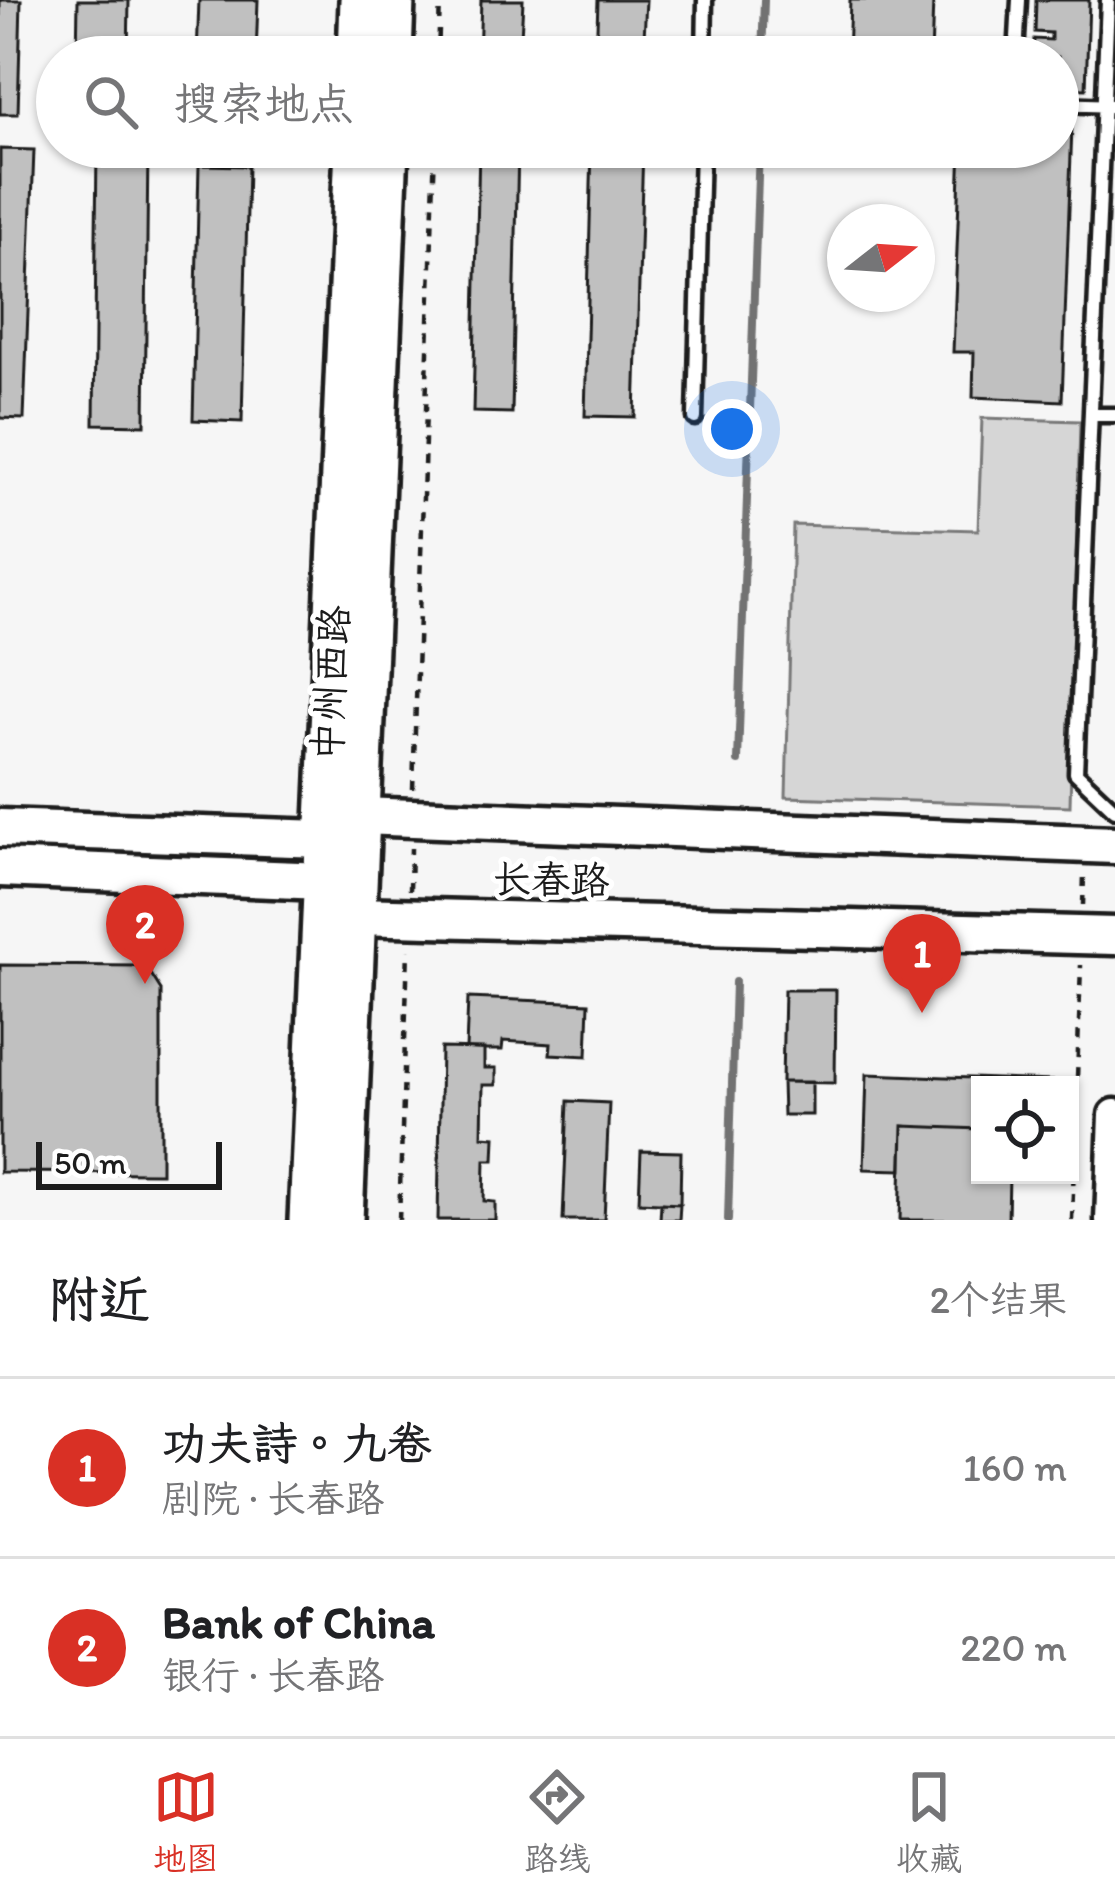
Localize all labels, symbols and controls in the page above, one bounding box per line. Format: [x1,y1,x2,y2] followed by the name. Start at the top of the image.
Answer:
[36,36,1079,168] search box
[78,69,144,135] icon: search
[174,76,354,130] text: 搜索地点
[827,204,935,312] north arrow
[702,399,762,459] your location
[303,604,358,762] street label: 中州西路
[492,855,610,904] street label: 长春路
[106,885,184,984] pin: 2
[883,914,961,1013] pin: 1
[971,1076,1079,1184] map controls
[971,1076,1079,1184] button: locate
[36,1136,222,1189] scale bar
[54,1143,127,1182] text: 50 m
[48,1269,150,1330] text: 附近
[929,1276,1067,1323] text: 2个结果
[162,1416,432,1470] text: 功夫詩。九卷
[78,1444,96,1491] text: 1
[963,1444,1067,1491] text: 160 m
[162,1475,384,1522] text: 剧院 · 长春路
[162,1595,435,1649] text: Bank of China
[77,1624,97,1671] text: 2
[960,1624,1067,1671] text: 220 m
[162,1652,384,1699] text: 银行 · 长春路
[153,1764,219,1879] tab: 地图
[524,1764,590,1879] tab: 路线
[896,1764,962,1879] tab: 收藏

